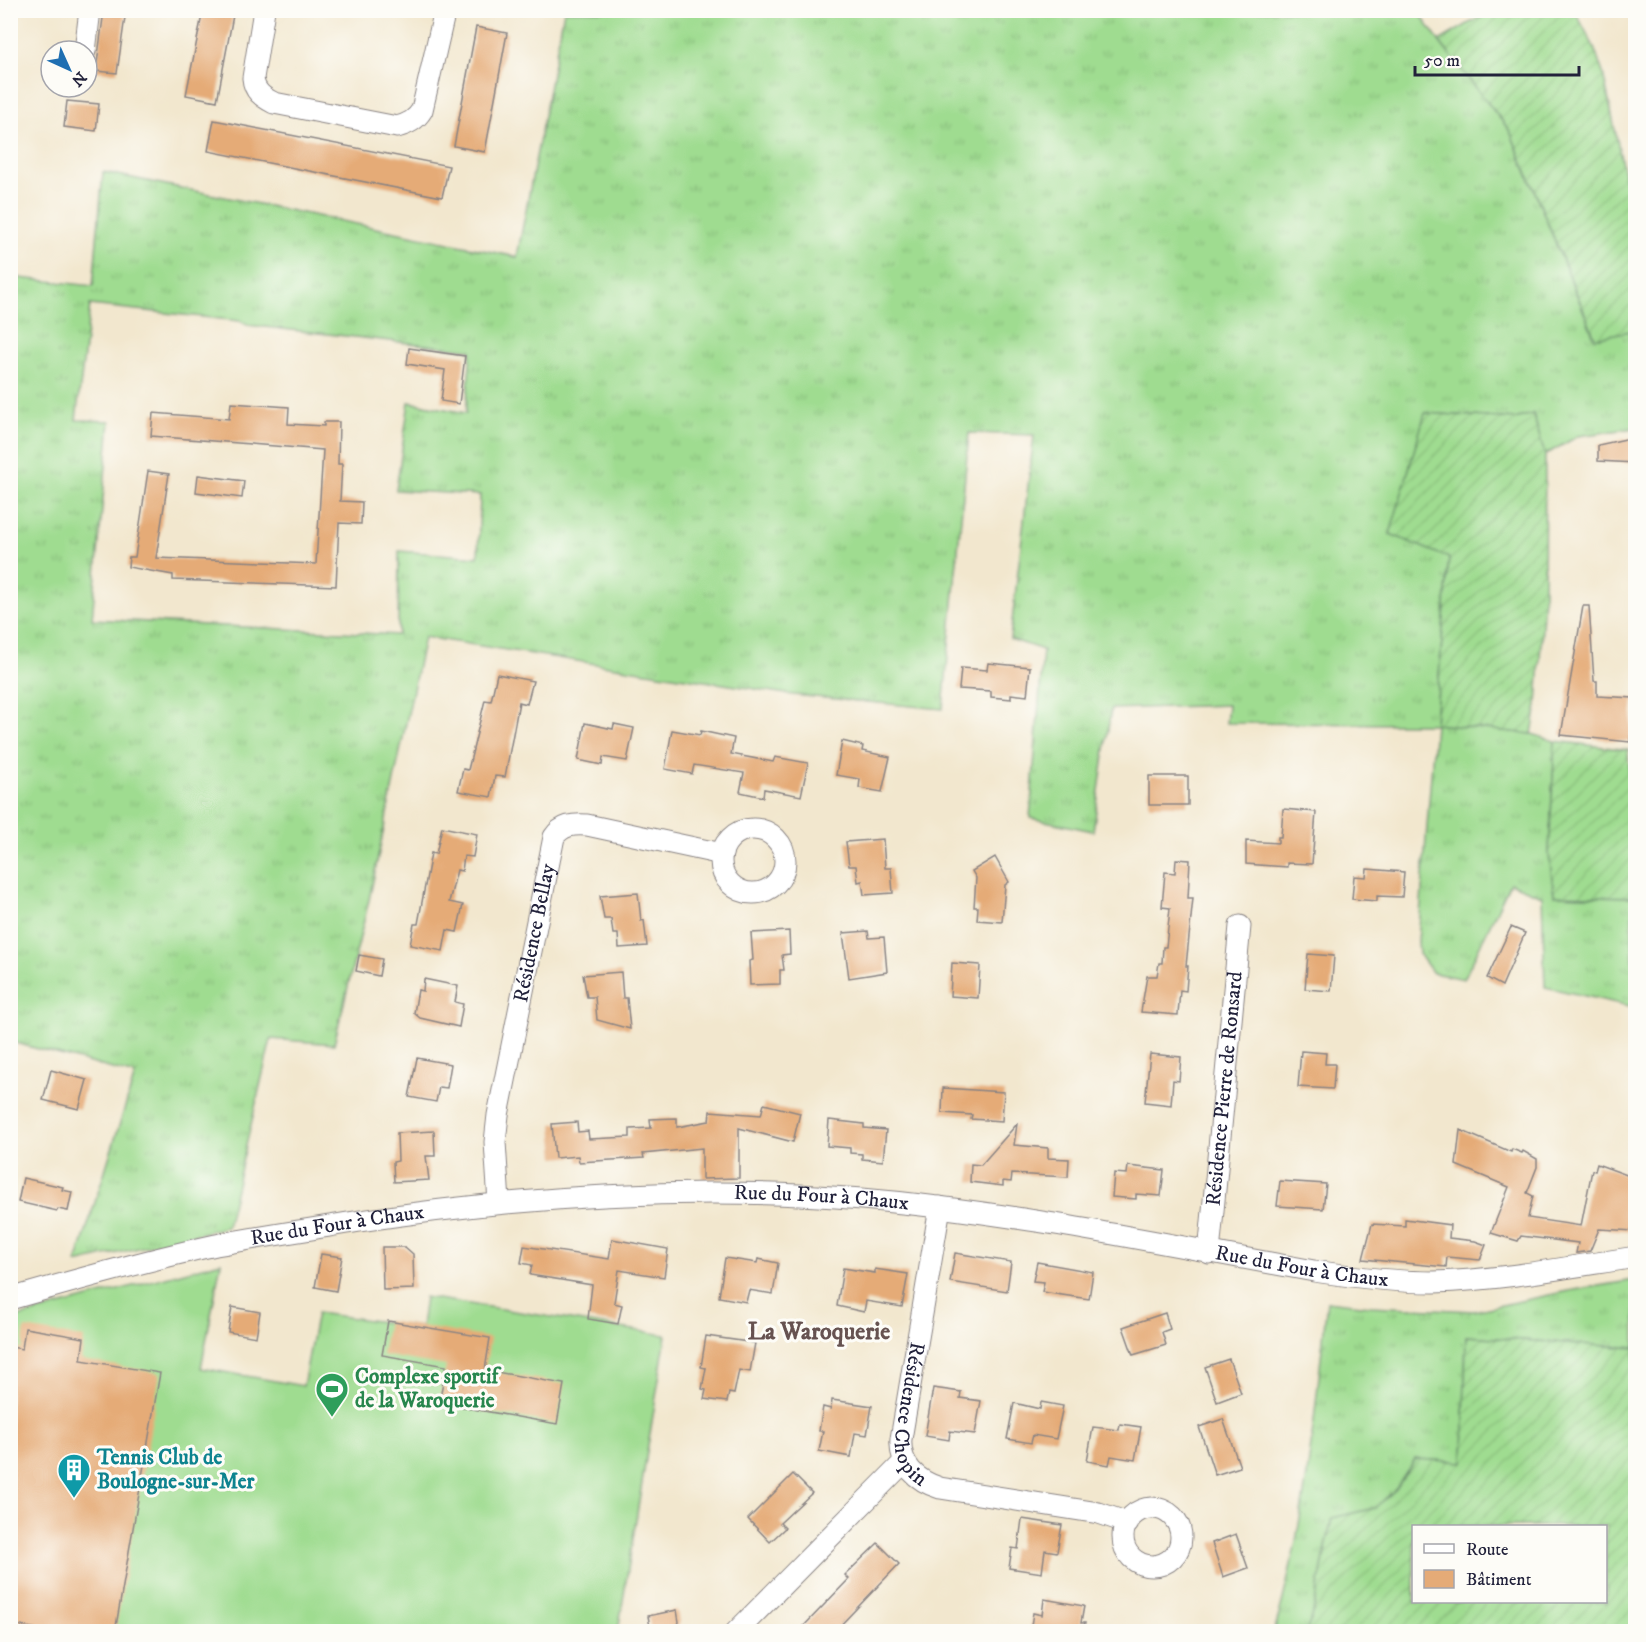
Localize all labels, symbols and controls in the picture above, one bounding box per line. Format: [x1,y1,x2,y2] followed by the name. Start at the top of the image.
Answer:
[39,39,99,99] north arrow
[1415,39,1578,77] scale bar
[1424,50,1460,72] text: 50 m
[67,67,91,91] text: N
[508,860,562,1005] street label: Résidence Bellay
[1201,970,1249,1207] street label: Résidence Pierre de Ronsard
[734,1180,910,1217] street label: Rue du Four à Chaux
[249,1199,426,1252] street label: Rue du Four à Chaux
[1213,1240,1390,1293] street label: Rue du Four à Chaux
[748,1317,890,1347] district label: La Waroquerie
[888,1340,932,1492] street label: Résidence Chopin
[355,1364,501,1414] place label: Complexe sportif de la Waroquerie
[314,1371,350,1418] sports icon: Complexe sportif de la Waroquerie
[96,1445,256,1495] place label: Tennis Club de Boulogne-sur-Mer
[56,1452,92,1499] building icon: Tennis Club de Boulogne-sur-Mer
[1412,1525,1607,1603] legend
[1466,1539,1509,1561] text: Route
[1466,1569,1532,1591] text: Bâtiment

